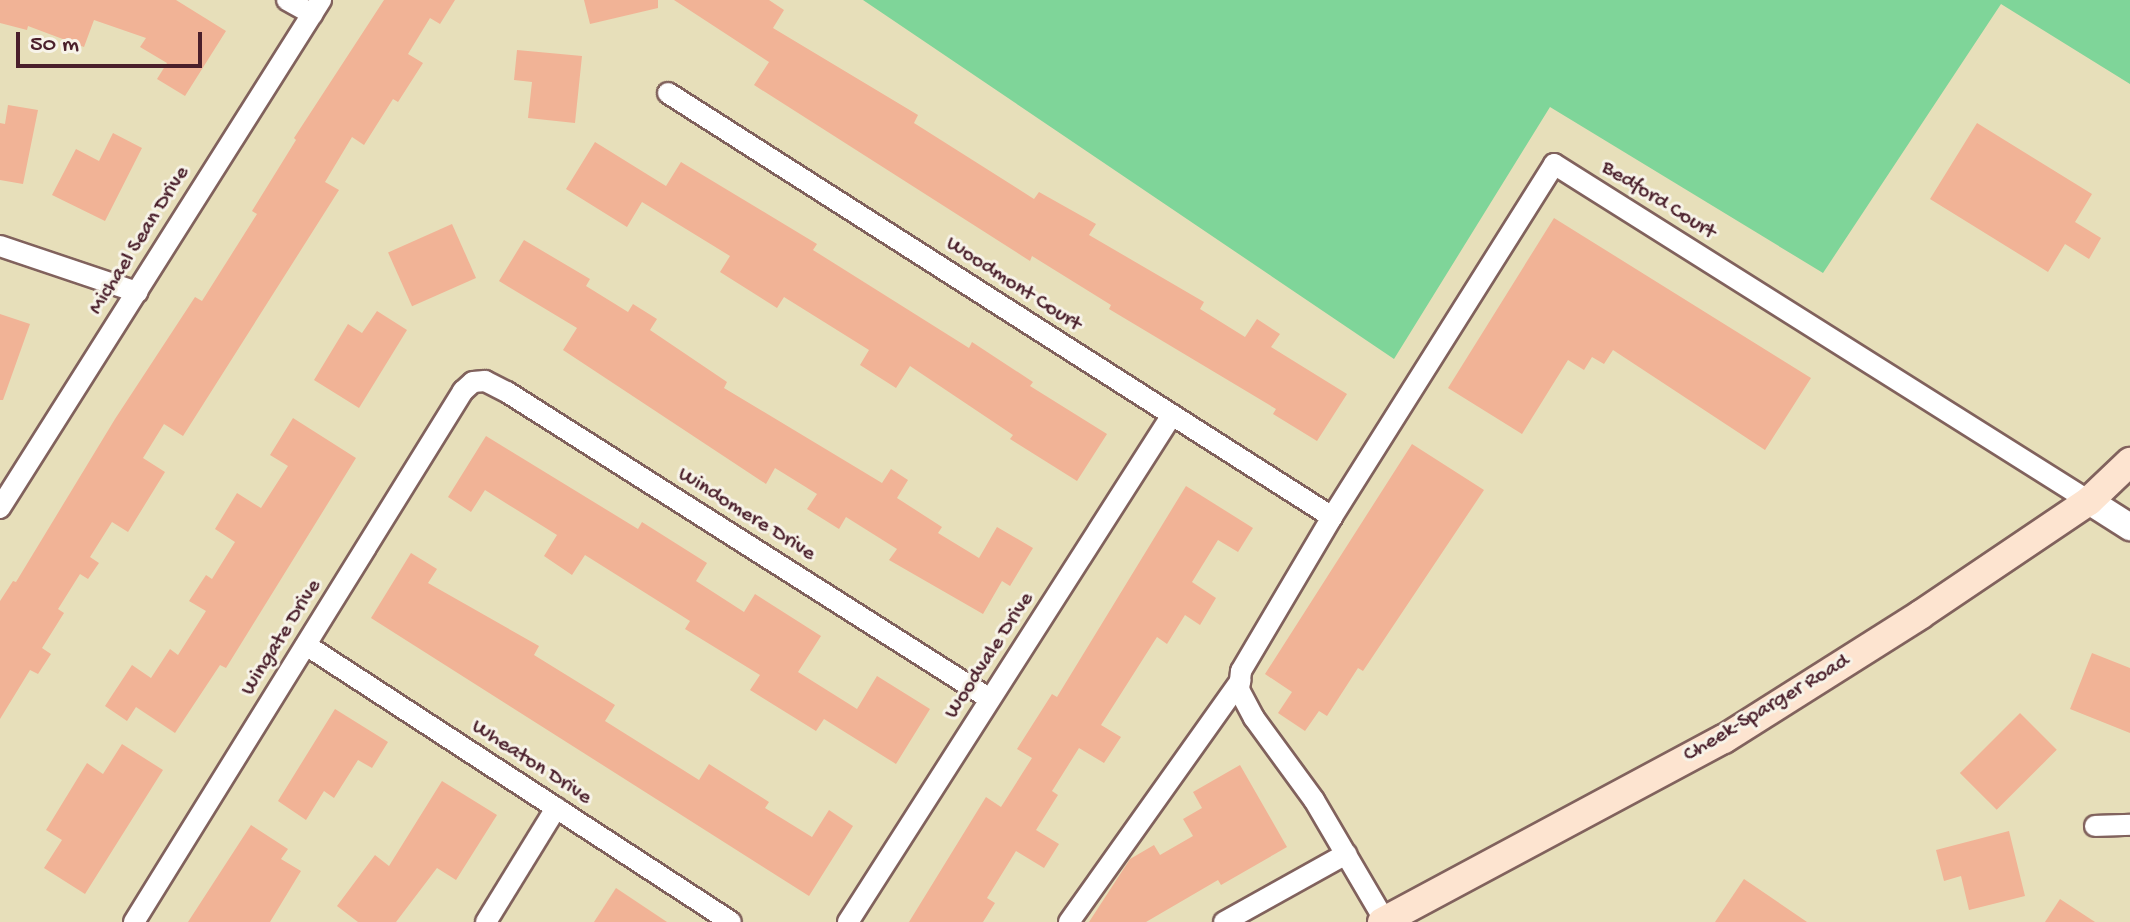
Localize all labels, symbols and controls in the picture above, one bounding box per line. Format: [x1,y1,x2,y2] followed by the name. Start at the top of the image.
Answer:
[20,16,206,66] scale bar
[30,31,79,60] text: 50 m
[1596,155,1720,247] street label: Bedford Court
[84,162,196,320] street label: Michael Sean Drive
[940,231,1086,339] street label: Woodmont Court
[672,462,820,568] street label: Windomere Drive
[236,575,328,701] street label: Wingate Drive
[939,588,1041,724] street label: Woodvale Drive
[1679,649,1855,769] street label: Cheek-Sparger Road
[466,714,596,812] street label: Wheaton Drive

